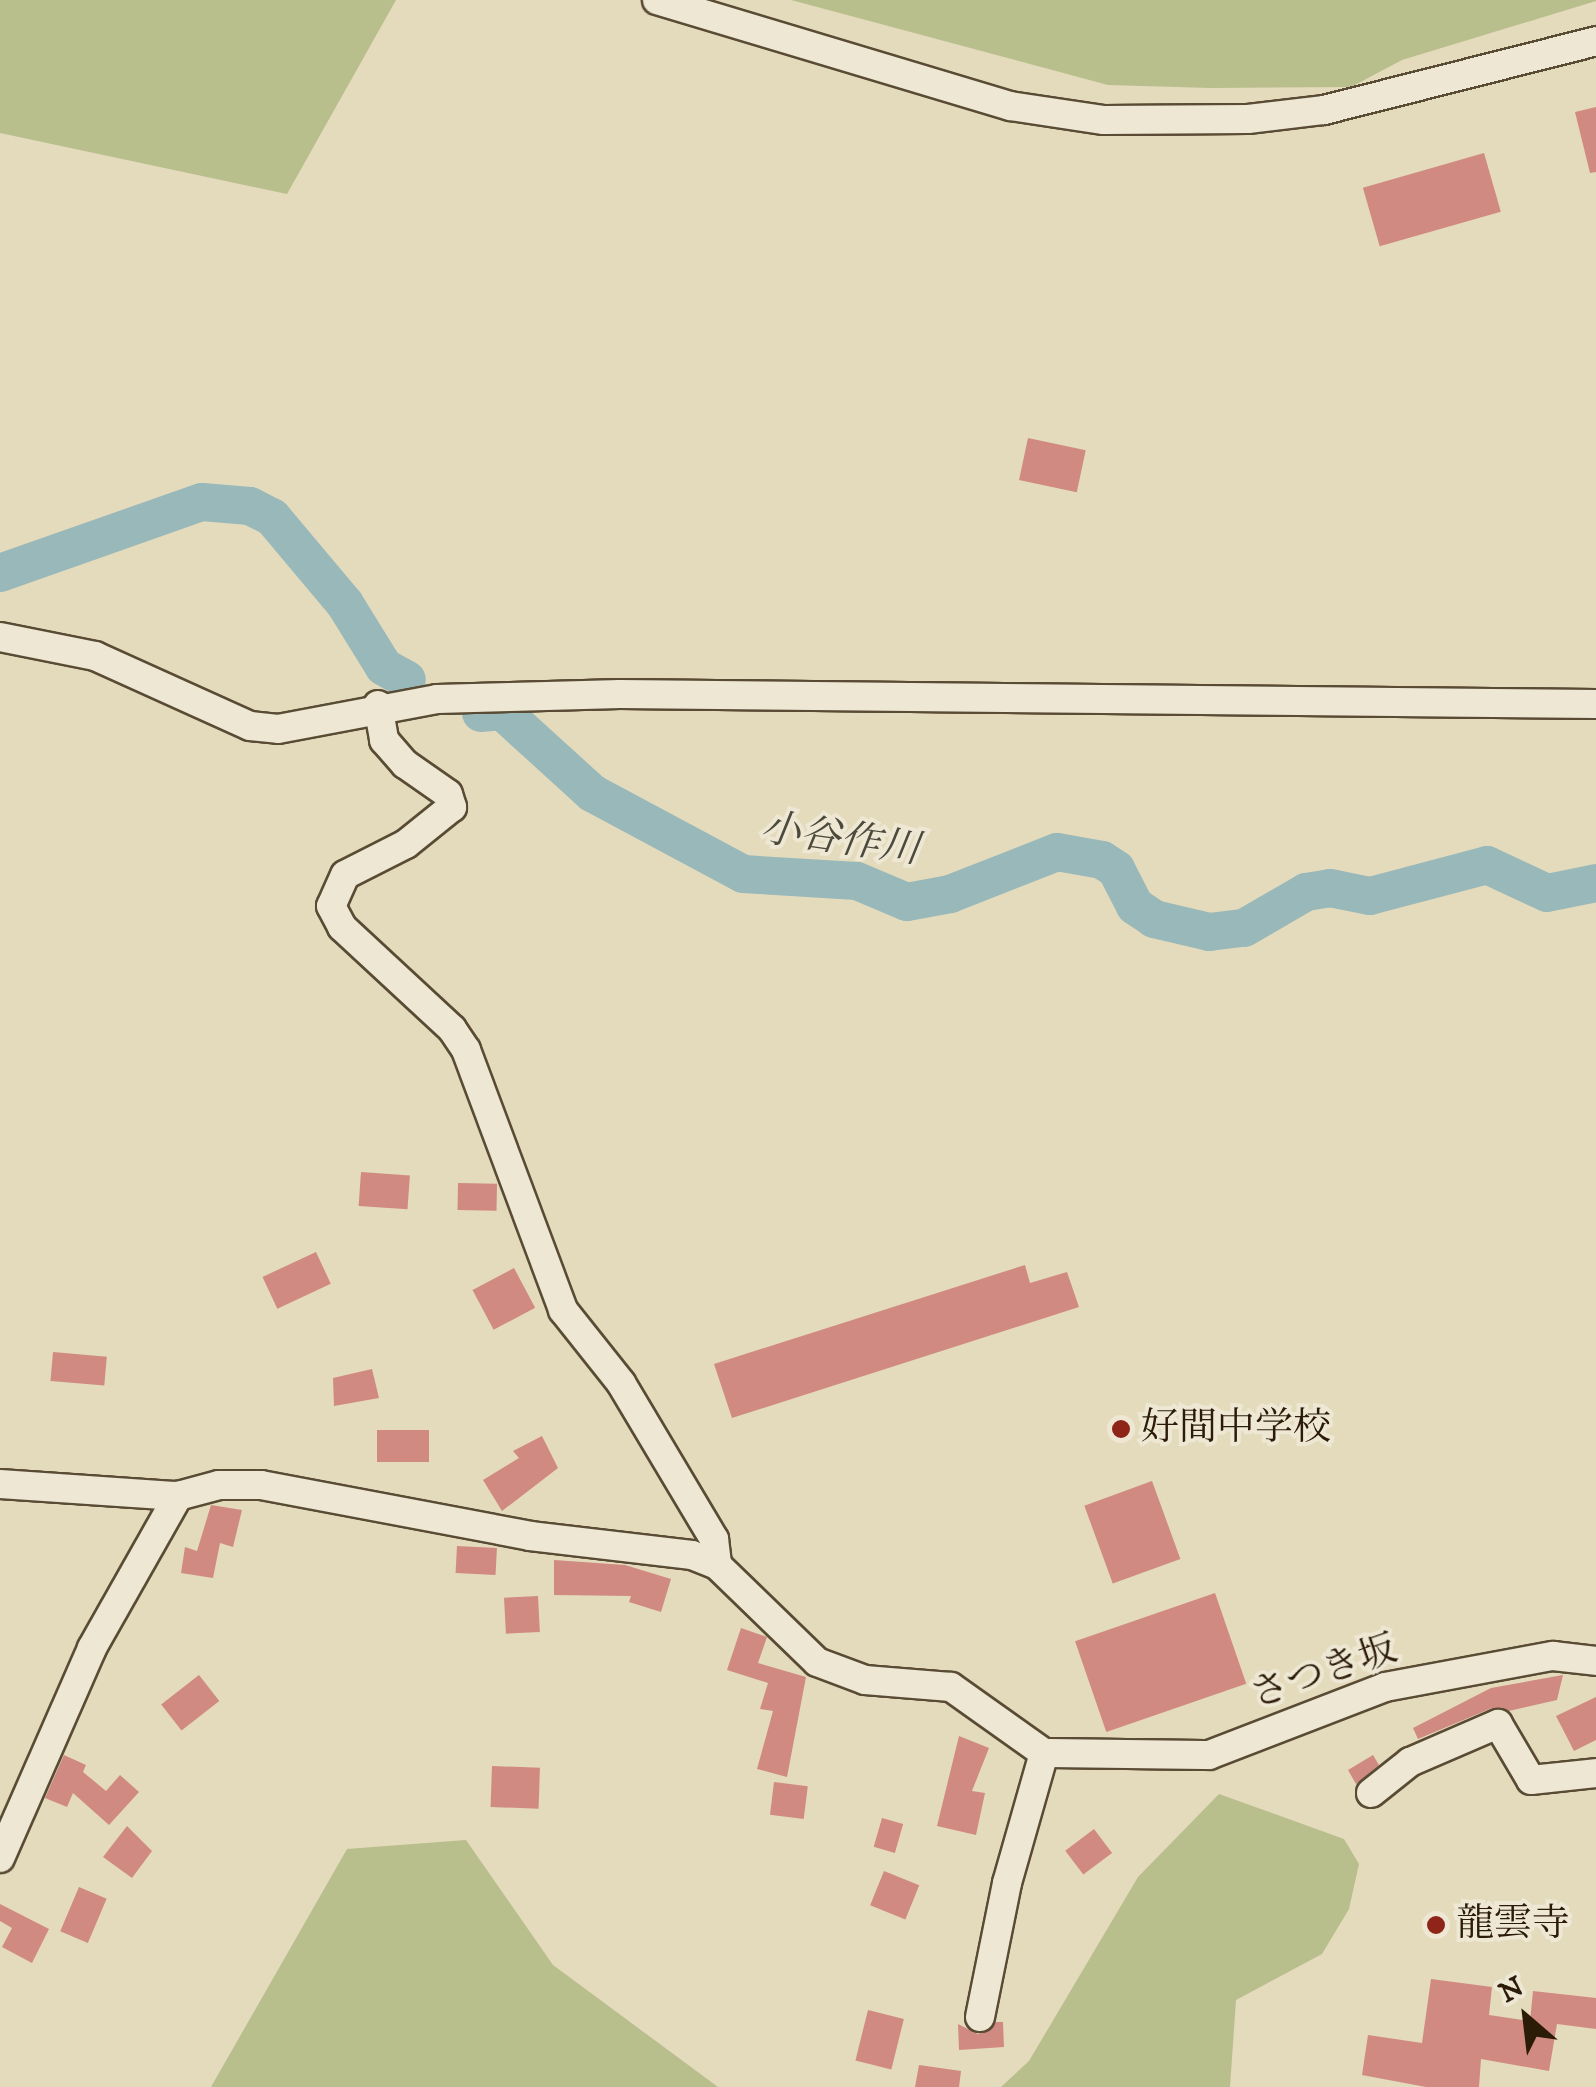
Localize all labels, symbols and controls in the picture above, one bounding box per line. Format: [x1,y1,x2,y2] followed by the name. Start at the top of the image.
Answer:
[757,805,923,875] water label: 小谷作川
[1141,1406,1331,1452] place label: 好間中学校
[1110,1418,1132,1440] marker: 好間中学校
[1245,1627,1403,1719] street label: さつき坂
[1456,1902,1570,1948] place label: 龍雲寺
[1425,1914,1447,1936] marker: 龍雲寺
[1476,1967,1576,2067] north arrow
[1493,1969,1530,2011] text: N

